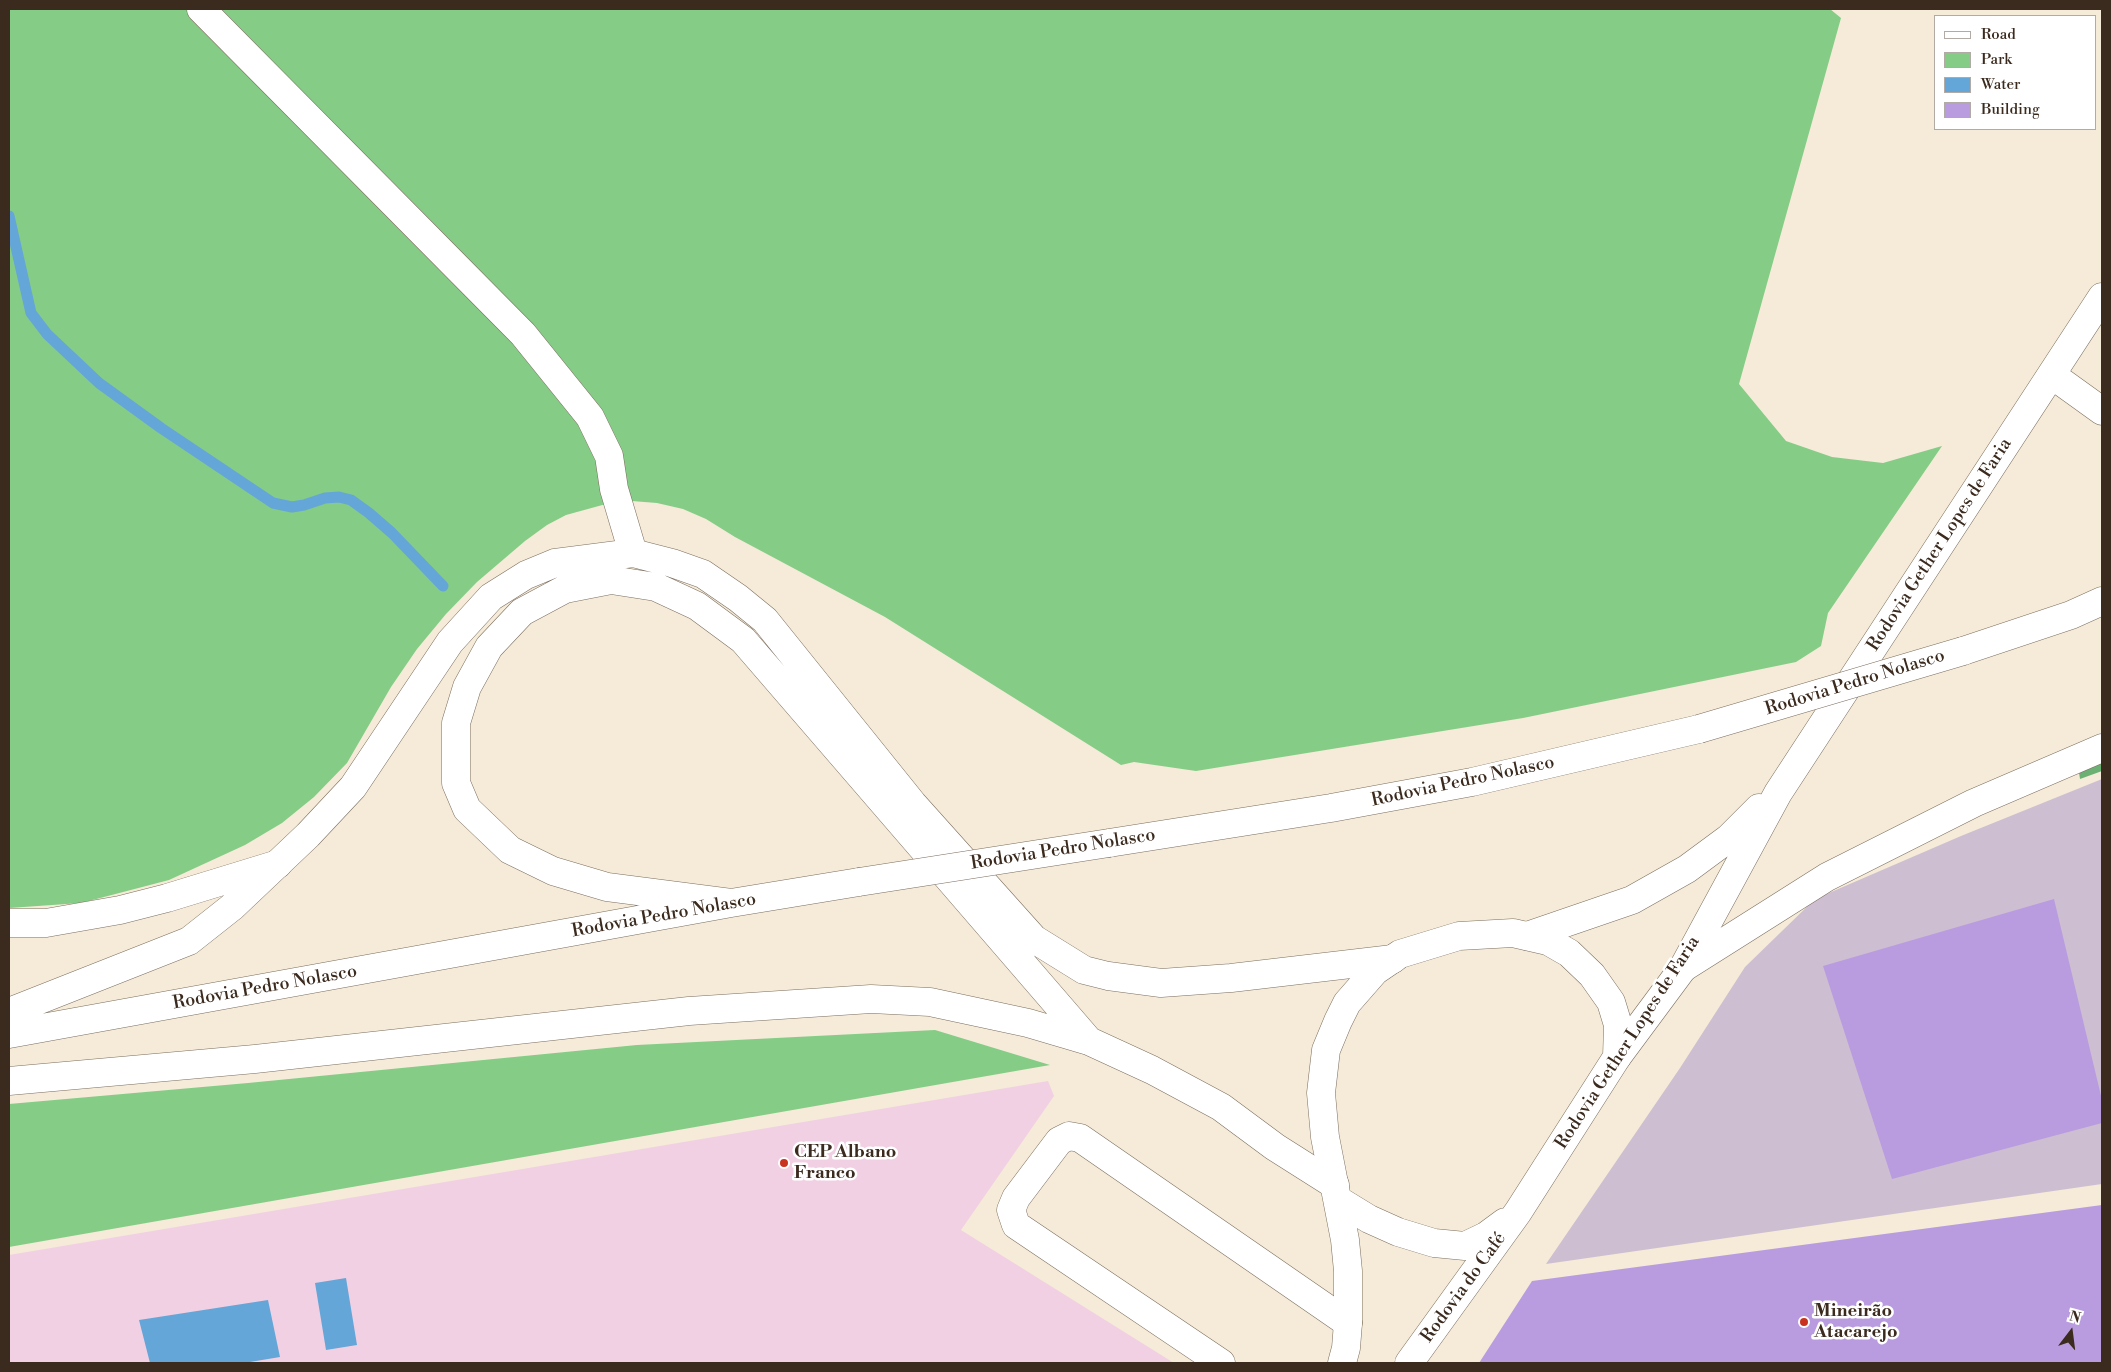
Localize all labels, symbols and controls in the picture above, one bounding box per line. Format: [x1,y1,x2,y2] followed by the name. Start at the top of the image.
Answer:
[1934,15,2096,130] legend
[1981,25,2016,44] text: Road
[1981,50,2012,69] text: Park
[1981,75,2020,94] text: Water
[1981,100,2040,119] text: Building
[1863,435,2017,655] street label: Rodovia Gether Lopes de Faria
[1763,645,1947,721] street label: Rodovia Pedro Nolasco
[1369,752,1557,812] street label: Rodovia Pedro Nolasco
[969,825,1157,875] street label: Rodovia Pedro Nolasco
[570,889,758,943] street label: Rodovia Pedro Nolasco
[1551,933,1705,1153] street label: Rodovia Gether Lopes de Faria
[171,961,359,1015] street label: Rodovia Pedro Nolasco
[794,1142,896,1184] place label: CEP Albano Franco
[778,1157,790,1169] marker: CEP Albano Franco
[1417,1229,1511,1347] street label: Rodovia do Café
[1814,1301,1898,1344] place label: Mineirão Atacarejo
[2046,1307,2096,1357] north arrow
[2067,1307,2083,1328] text: N
[1798,1316,1810,1328] marker: Mineirão Atacarejo

